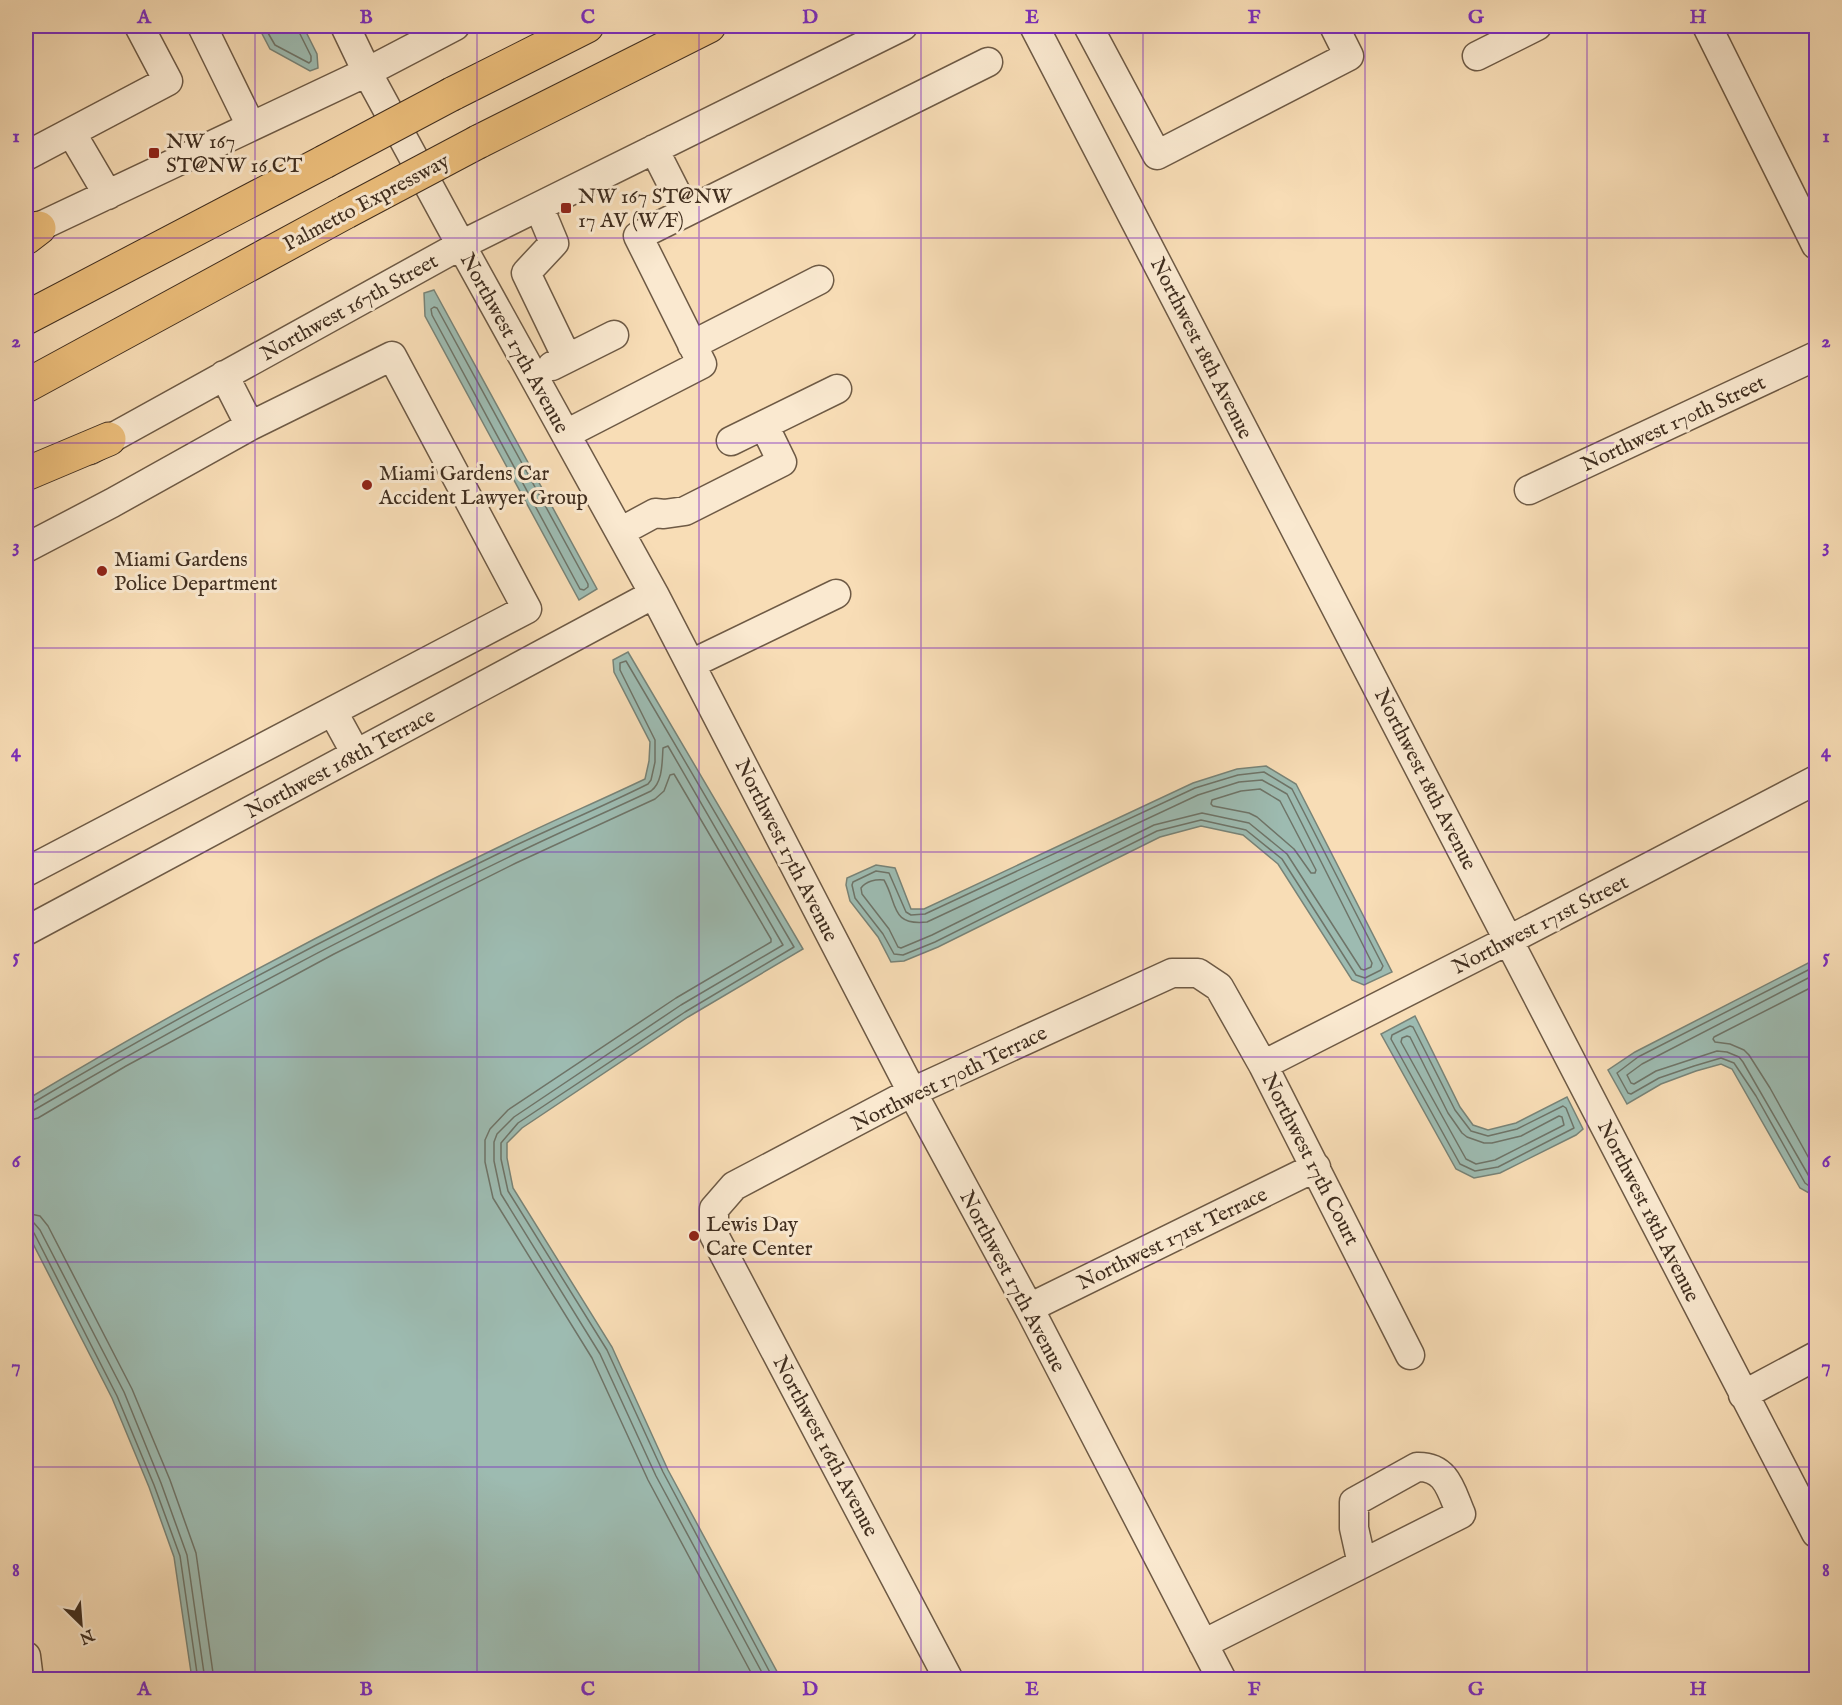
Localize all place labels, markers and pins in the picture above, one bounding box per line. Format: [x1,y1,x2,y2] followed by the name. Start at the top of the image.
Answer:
[166,129,303,180] place label: NW 167 ST@NW 16 CT
[147,146,161,160] marker: NW 167 ST@NW 16 CT
[578,184,733,235] place label: NW 167 ST@NW 17 AV (W/F)
[559,201,573,215] marker: NW 167 ST@NW 17 AV (W/F)
[378,461,588,512] place label: Miami Gardens Car Accident Lawyer Group
[360,478,374,492] marker: Miami Gardens Car Accident Lawyer Group
[114,547,278,598] place label: Miami Gardens Police Department
[95,564,109,578] marker: Miami Gardens Police Department
[706,1212,813,1263] place label: Lewis Day Care Center
[687,1229,701,1243] marker: Lewis Day Care Center

